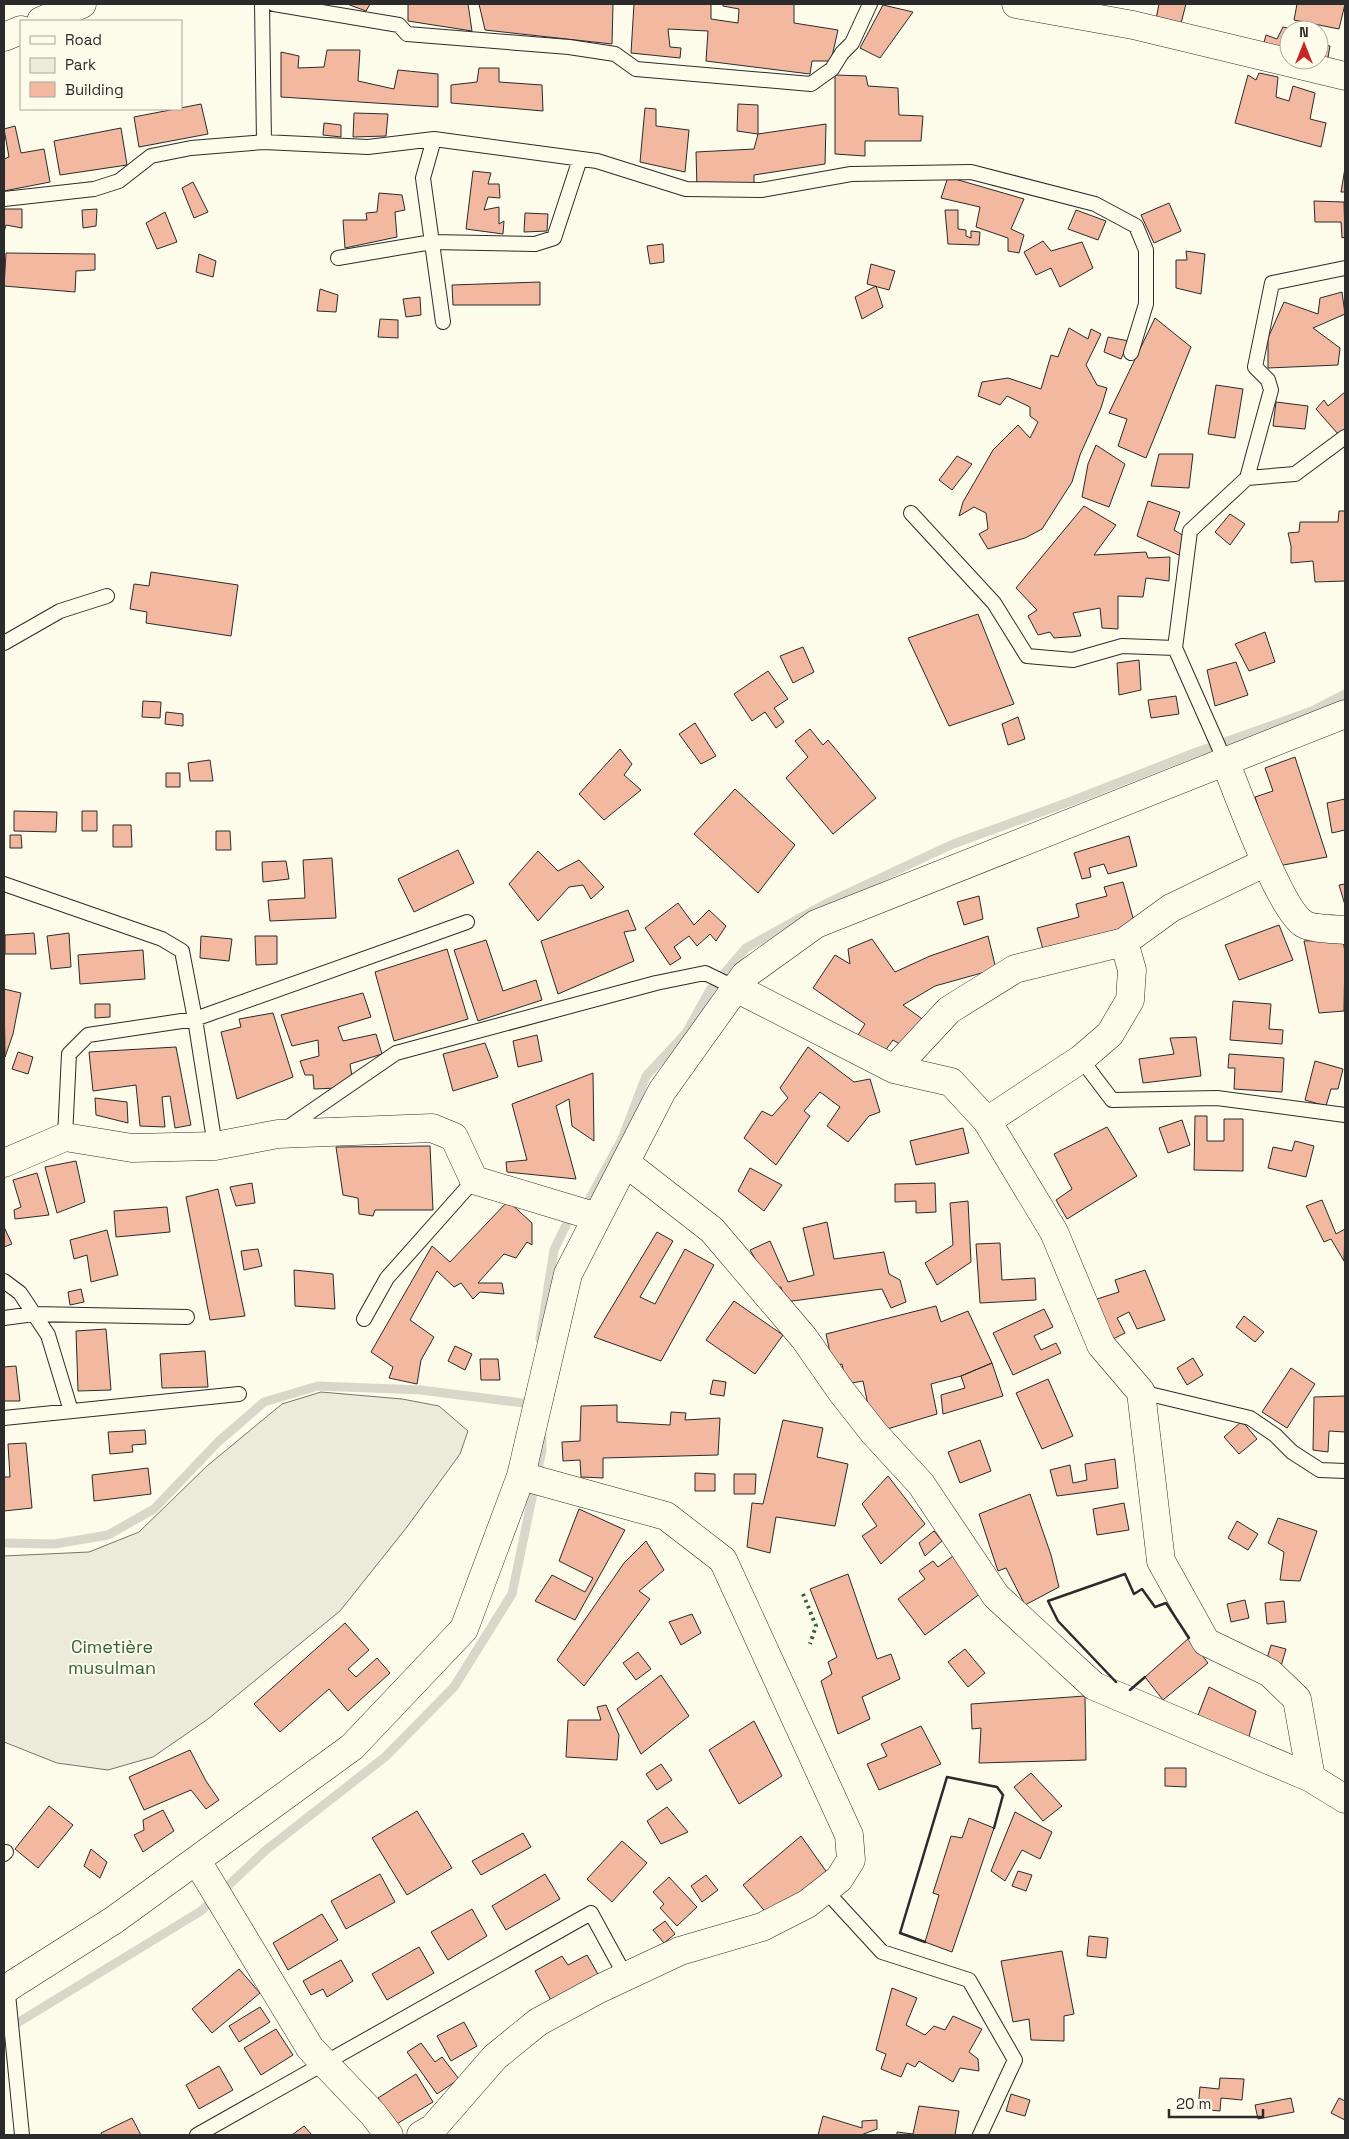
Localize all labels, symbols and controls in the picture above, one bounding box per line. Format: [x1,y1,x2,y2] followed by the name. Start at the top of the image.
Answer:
[20,20,182,110] legend
[1279,20,1329,70] north arrow
[1299,23,1309,41] text: N
[65,30,102,49] text: Road
[65,55,96,74] text: Park
[65,80,124,99] text: Building
[68,1635,156,1679] park label: Cimetière musulman
[1169,2086,1263,2118] scale bar
[1176,2094,1211,2113] text: 20 m

